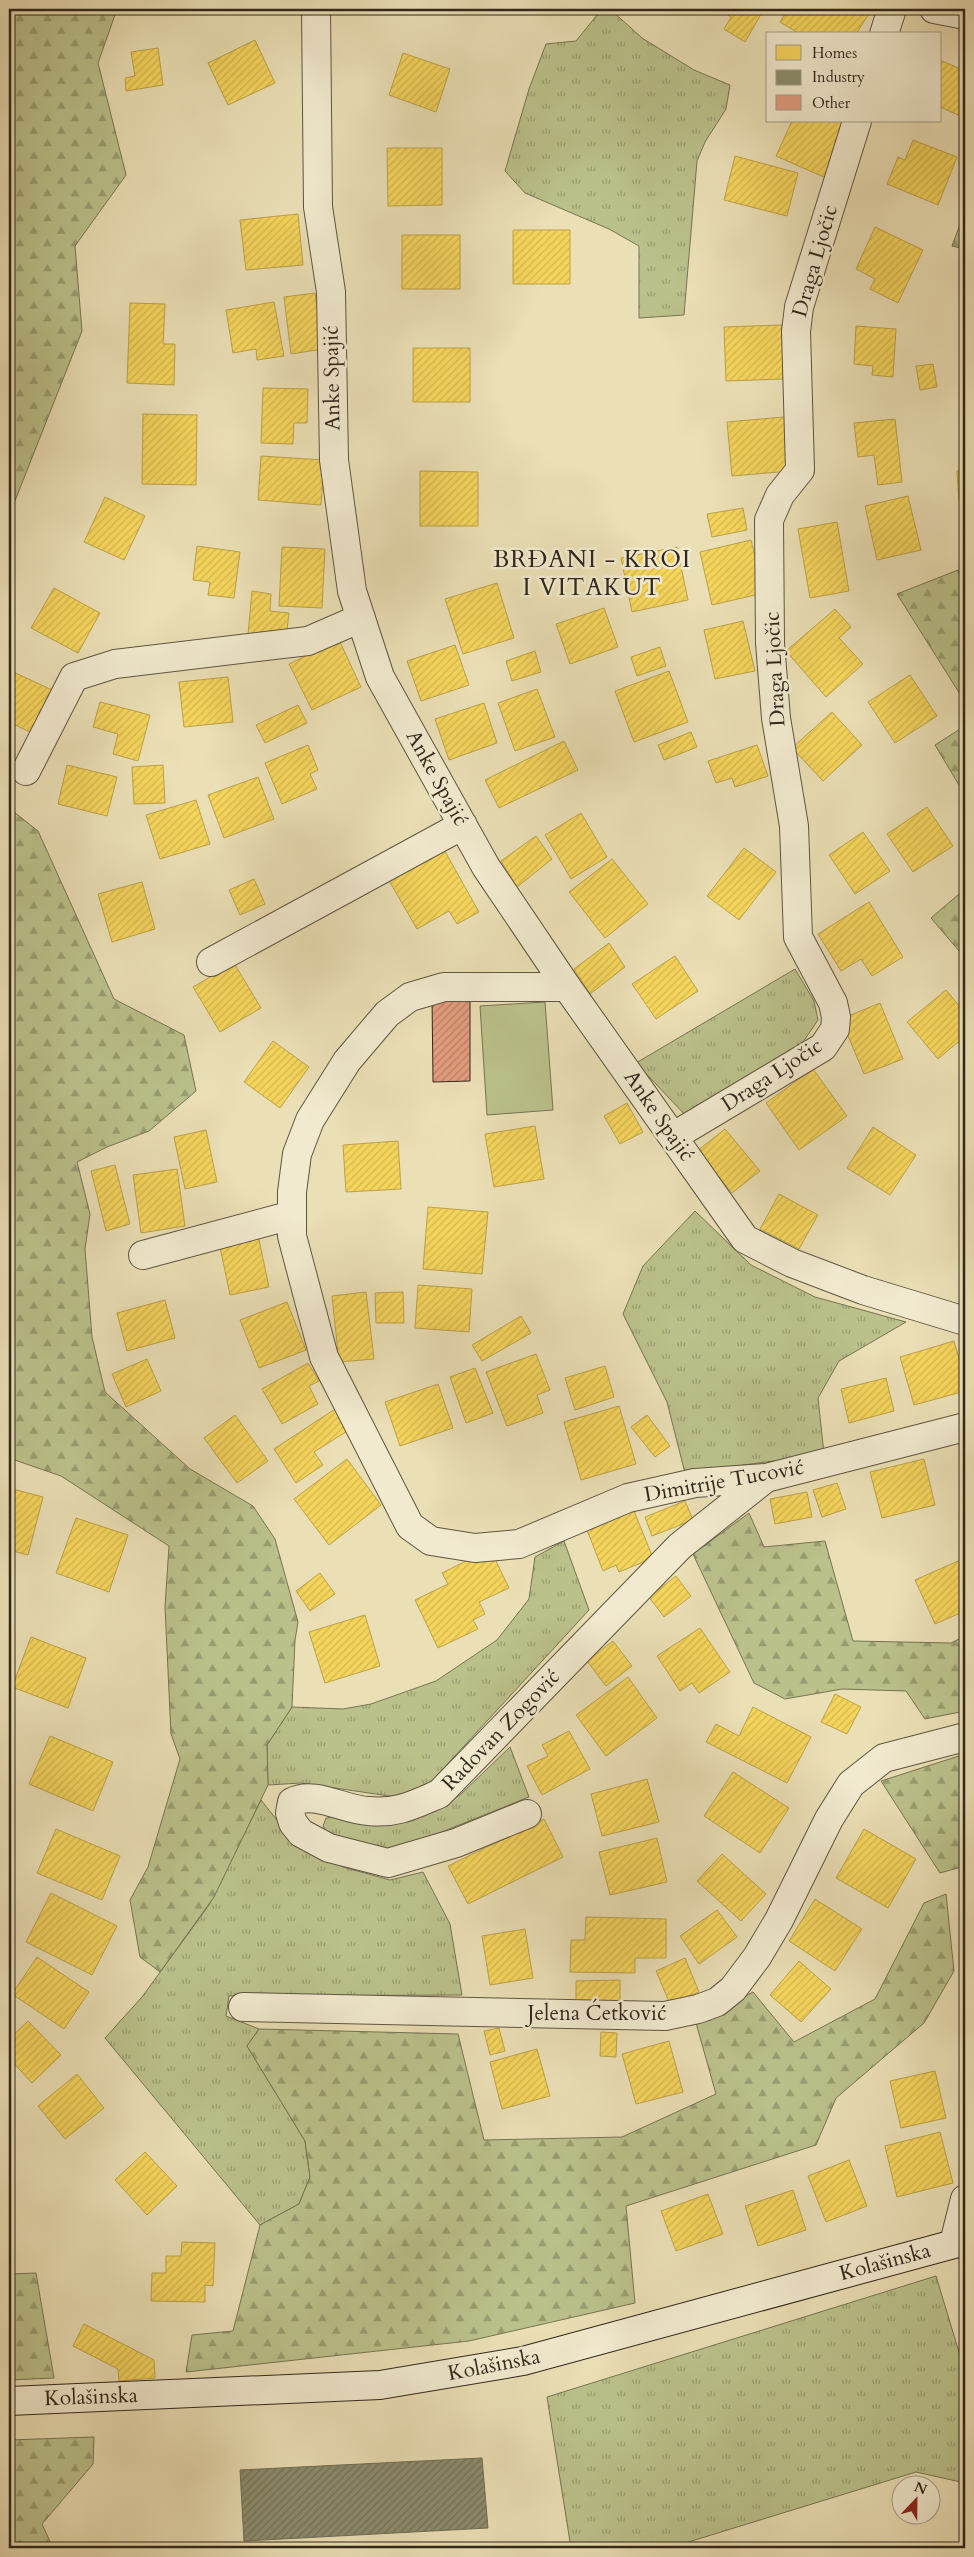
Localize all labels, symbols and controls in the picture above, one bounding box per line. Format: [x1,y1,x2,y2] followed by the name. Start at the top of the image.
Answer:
[766,32,942,122] legend
[812,43,857,63] text: Homes
[812,67,865,87] text: Industry
[812,93,851,113] text: Other
[785,202,845,320] street label: Draga Ljočic
[317,325,347,431] street label: Anke Spajić
[493,543,691,604] district label: BRĐANI - KROI I VITAKUT
[758,611,792,727] street label: Draga Ljočic
[399,725,475,831] street label: Anke Spajić
[716,1031,828,1119] street label: Draga Ljočic
[617,1064,701,1168] street label: Anke Spajić
[642,1453,806,1509] street label: Dimitrije Tucović
[435,1663,567,1797] street label: Radovan Zogović
[524,1998,667,2028] street label: Jelena Ćetković
[836,2236,934,2288] street label: Kolašinska
[445,2342,543,2388] street label: Kolašinska
[44,2381,138,2413] street label: Kolašinska
[892,2474,942,2524] north arrow
[911,2477,930,2499] text: N

